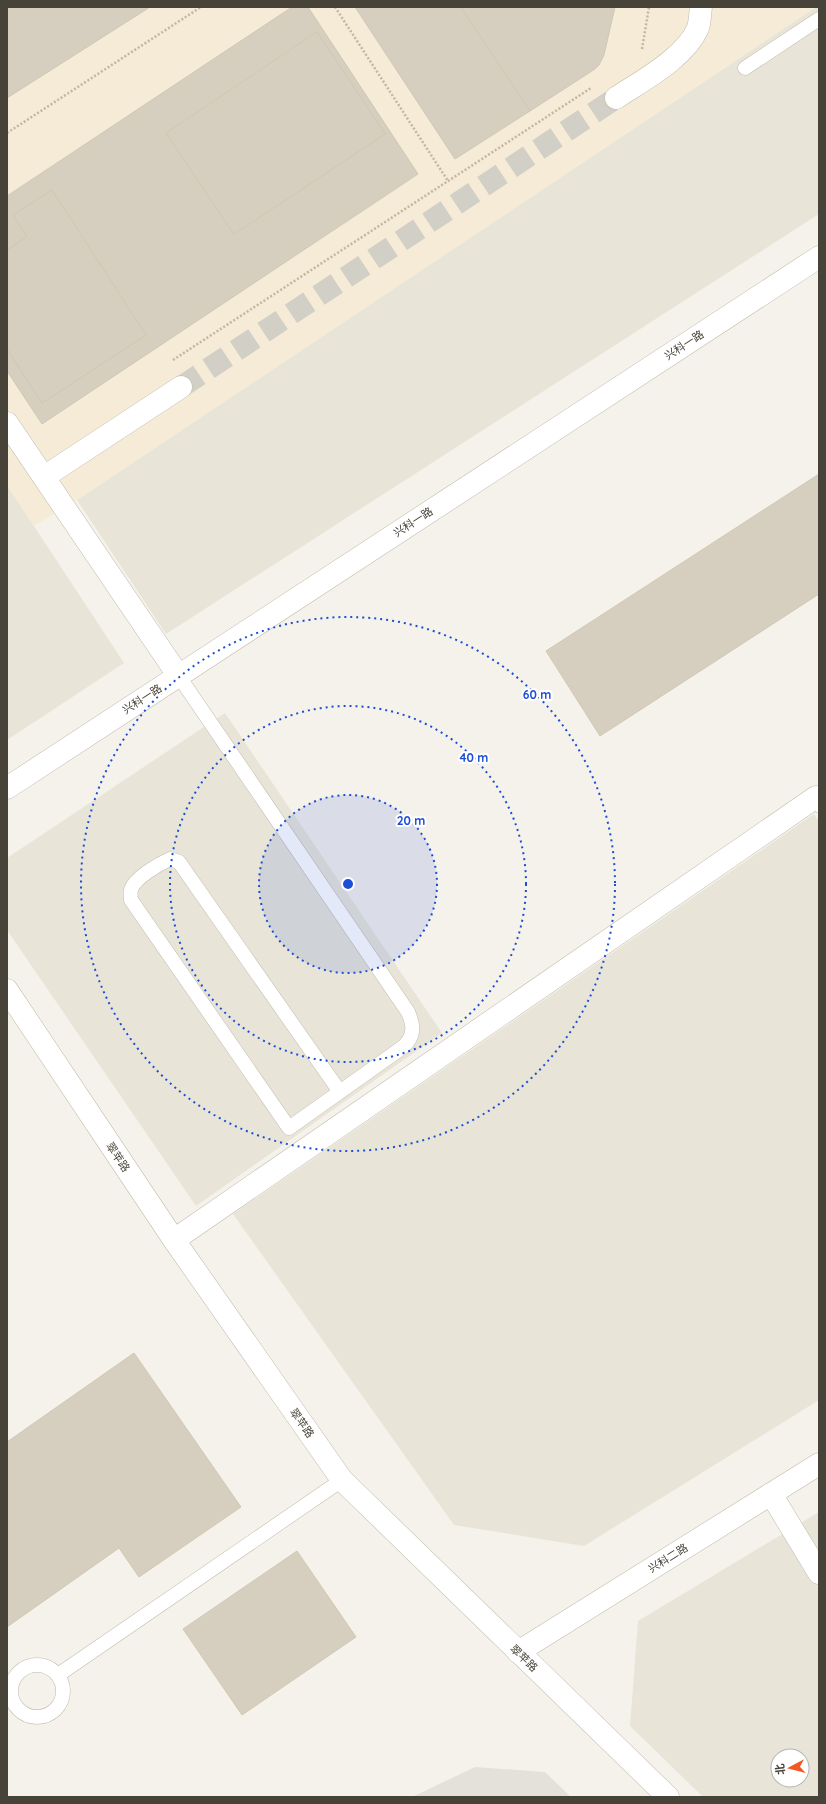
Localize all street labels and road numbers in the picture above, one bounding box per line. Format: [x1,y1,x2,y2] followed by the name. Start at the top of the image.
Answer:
[662,327,706,363] street label: 兴科一路
[391,504,435,540] street label: 兴科一路
[120,681,164,717] street label: 兴科一路
[103,1139,133,1175] street label: 翠苹路
[287,1405,317,1441] street label: 翠苹路
[646,1540,690,1576] street label: 兴科二路
[507,1642,541,1674] street label: 翠苹路

